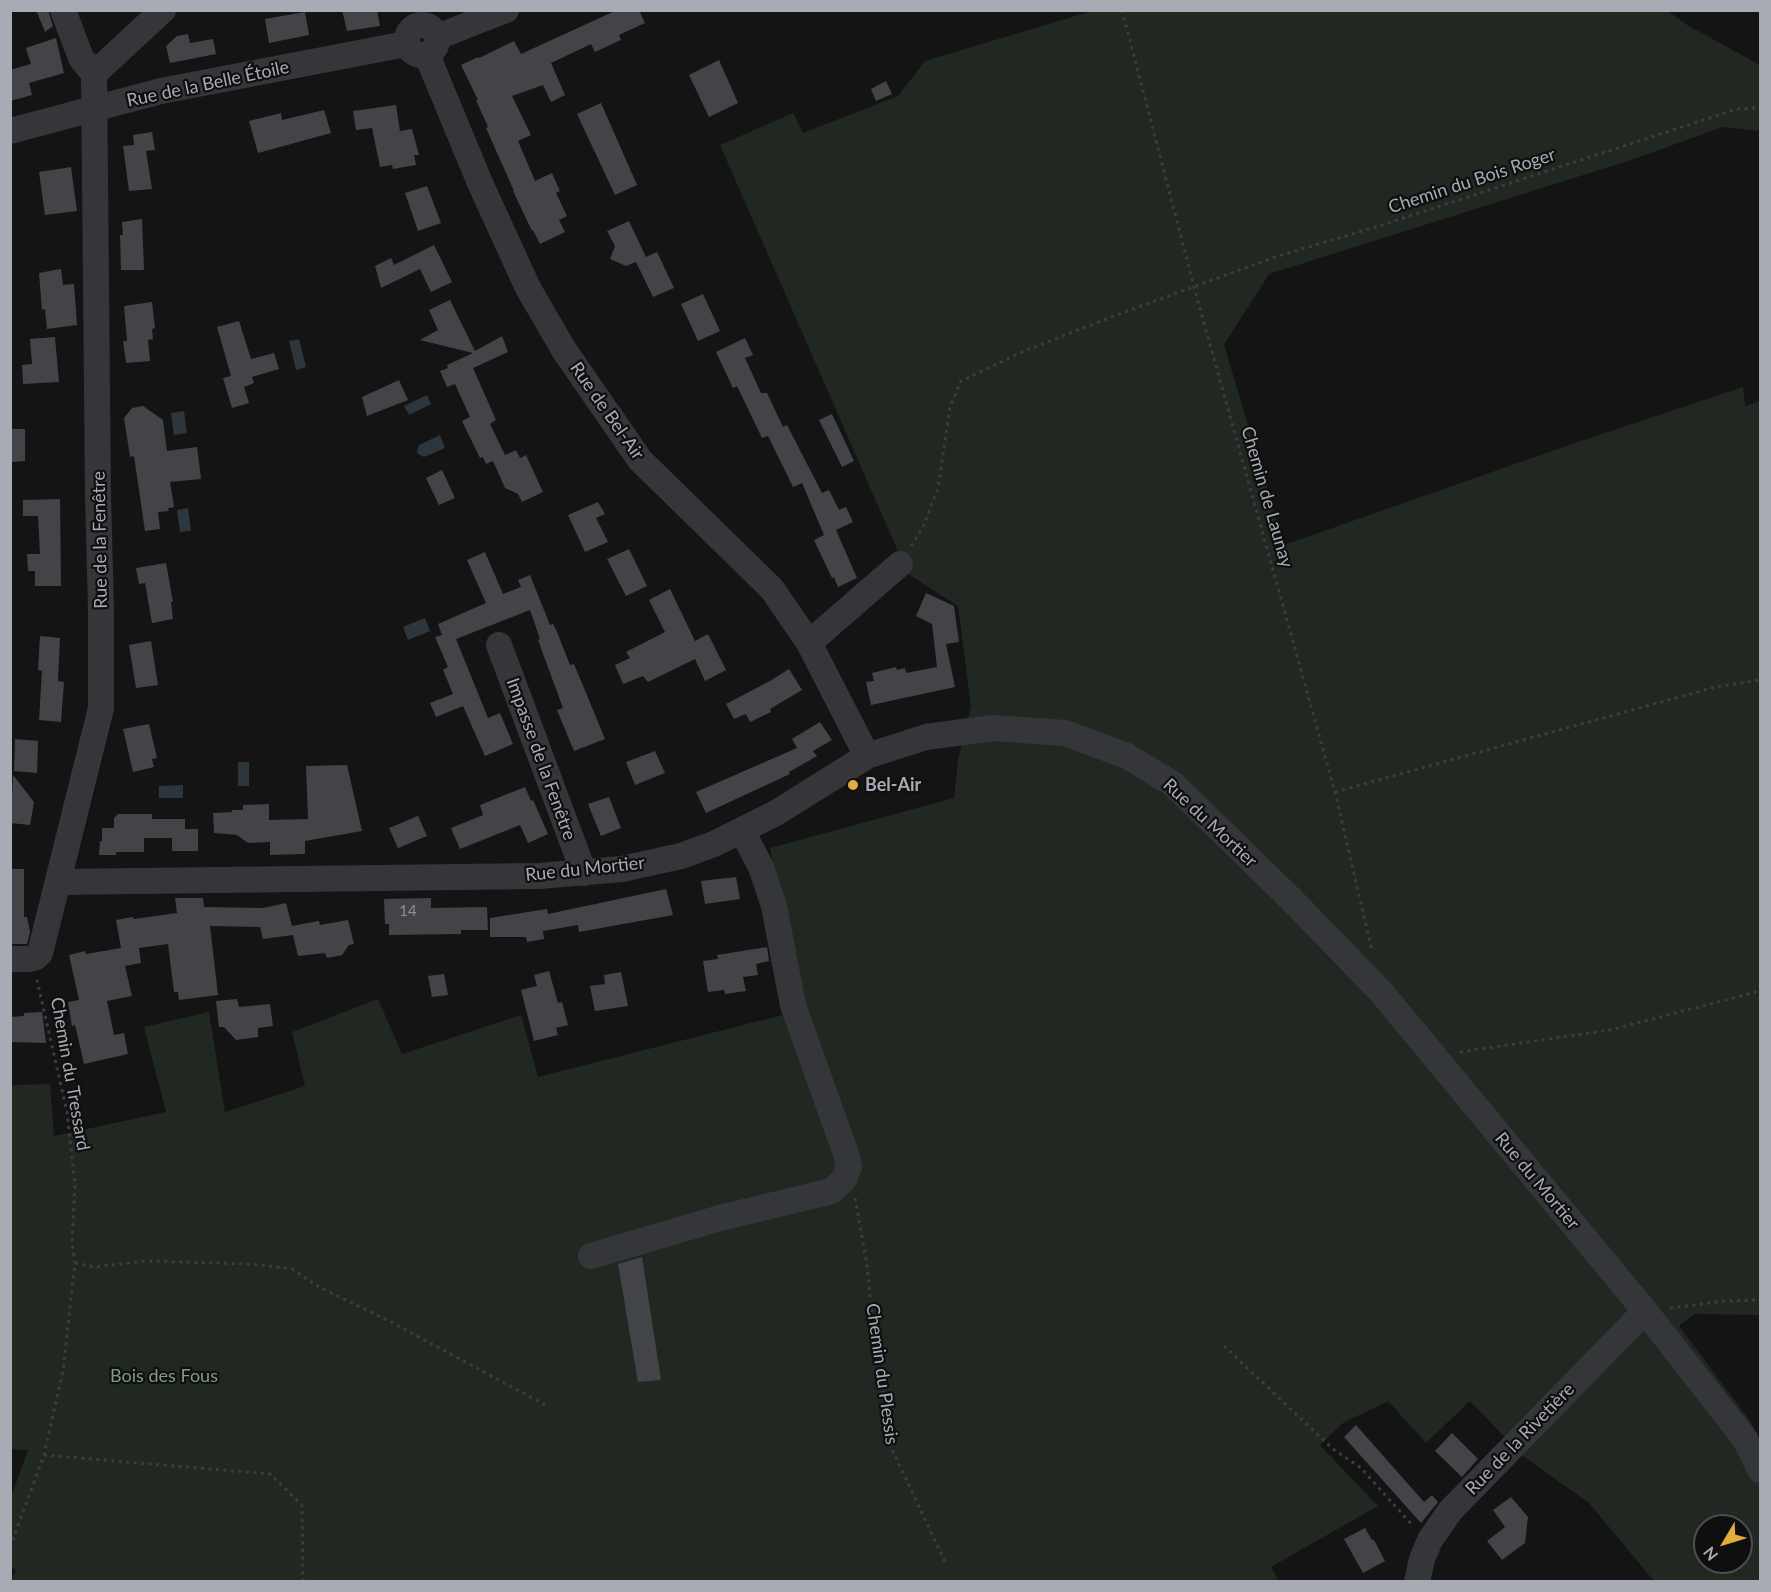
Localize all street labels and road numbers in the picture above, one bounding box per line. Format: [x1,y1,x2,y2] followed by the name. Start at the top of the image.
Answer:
[125,56,291,112] street label: Rue de la Belle Étoile
[1386,144,1558,218] street label: Chemin du Bois Roger
[565,358,649,464] street label: Rue de Bel-Air
[1237,424,1297,570] street label: Chemin de Launay
[88,471,112,609] street label: Rue de la Fenêtre
[502,675,580,843] street label: Impasse de la Fenêtre
[1159,774,1261,872] street label: Rue du Mortier
[524,852,646,886] street label: Rue du Mortier
[46,996,94,1152] street label: Chemin du Tressard
[1490,1128,1584,1234] street label: Rue du Mortier
[861,1302,903,1446] street label: Chemin du Plessis
[1461,1379,1579,1499] street label: Rue de la Rivetière

